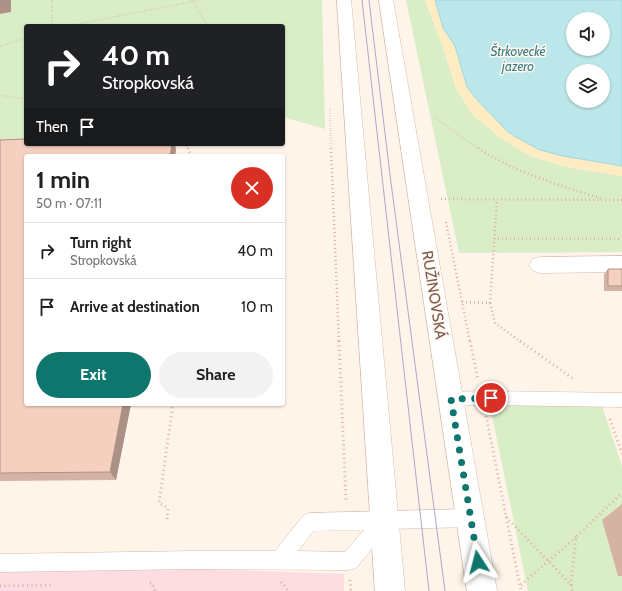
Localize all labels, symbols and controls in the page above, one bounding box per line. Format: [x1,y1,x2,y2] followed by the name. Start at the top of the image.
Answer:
[566,12,610,108] map controls
[566,12,610,56] button: sound
[102,38,170,72] text: 40 m
[36,40,88,92] icon: right
[490,42,546,75] water label: Štrkovecké jazero
[566,64,610,108] button: layers
[102,72,194,94] text: Stropkovská
[76,116,98,138] icon: arrive
[36,118,68,136] text: Then
[36,165,90,194] text: 1 min
[231,167,273,209] button: close
[36,195,102,211] text: 50 m · 07:11
[70,234,131,252] text: Turn right
[36,240,58,262] icon: right
[237,242,273,260] text: 40 m
[418,249,451,341] street label: RUŽINOVSKÁ
[70,252,136,268] text: Stropkovská
[36,296,58,318] icon: arrive
[70,298,200,316] text: Arrive at destination
[241,298,273,316] text: 10 m
[36,352,151,398] button: Exit
[159,352,273,398] button: Share
[474,381,508,415] pin
[480,387,502,409] icon: arrive
[457,541,499,583] position arrow

